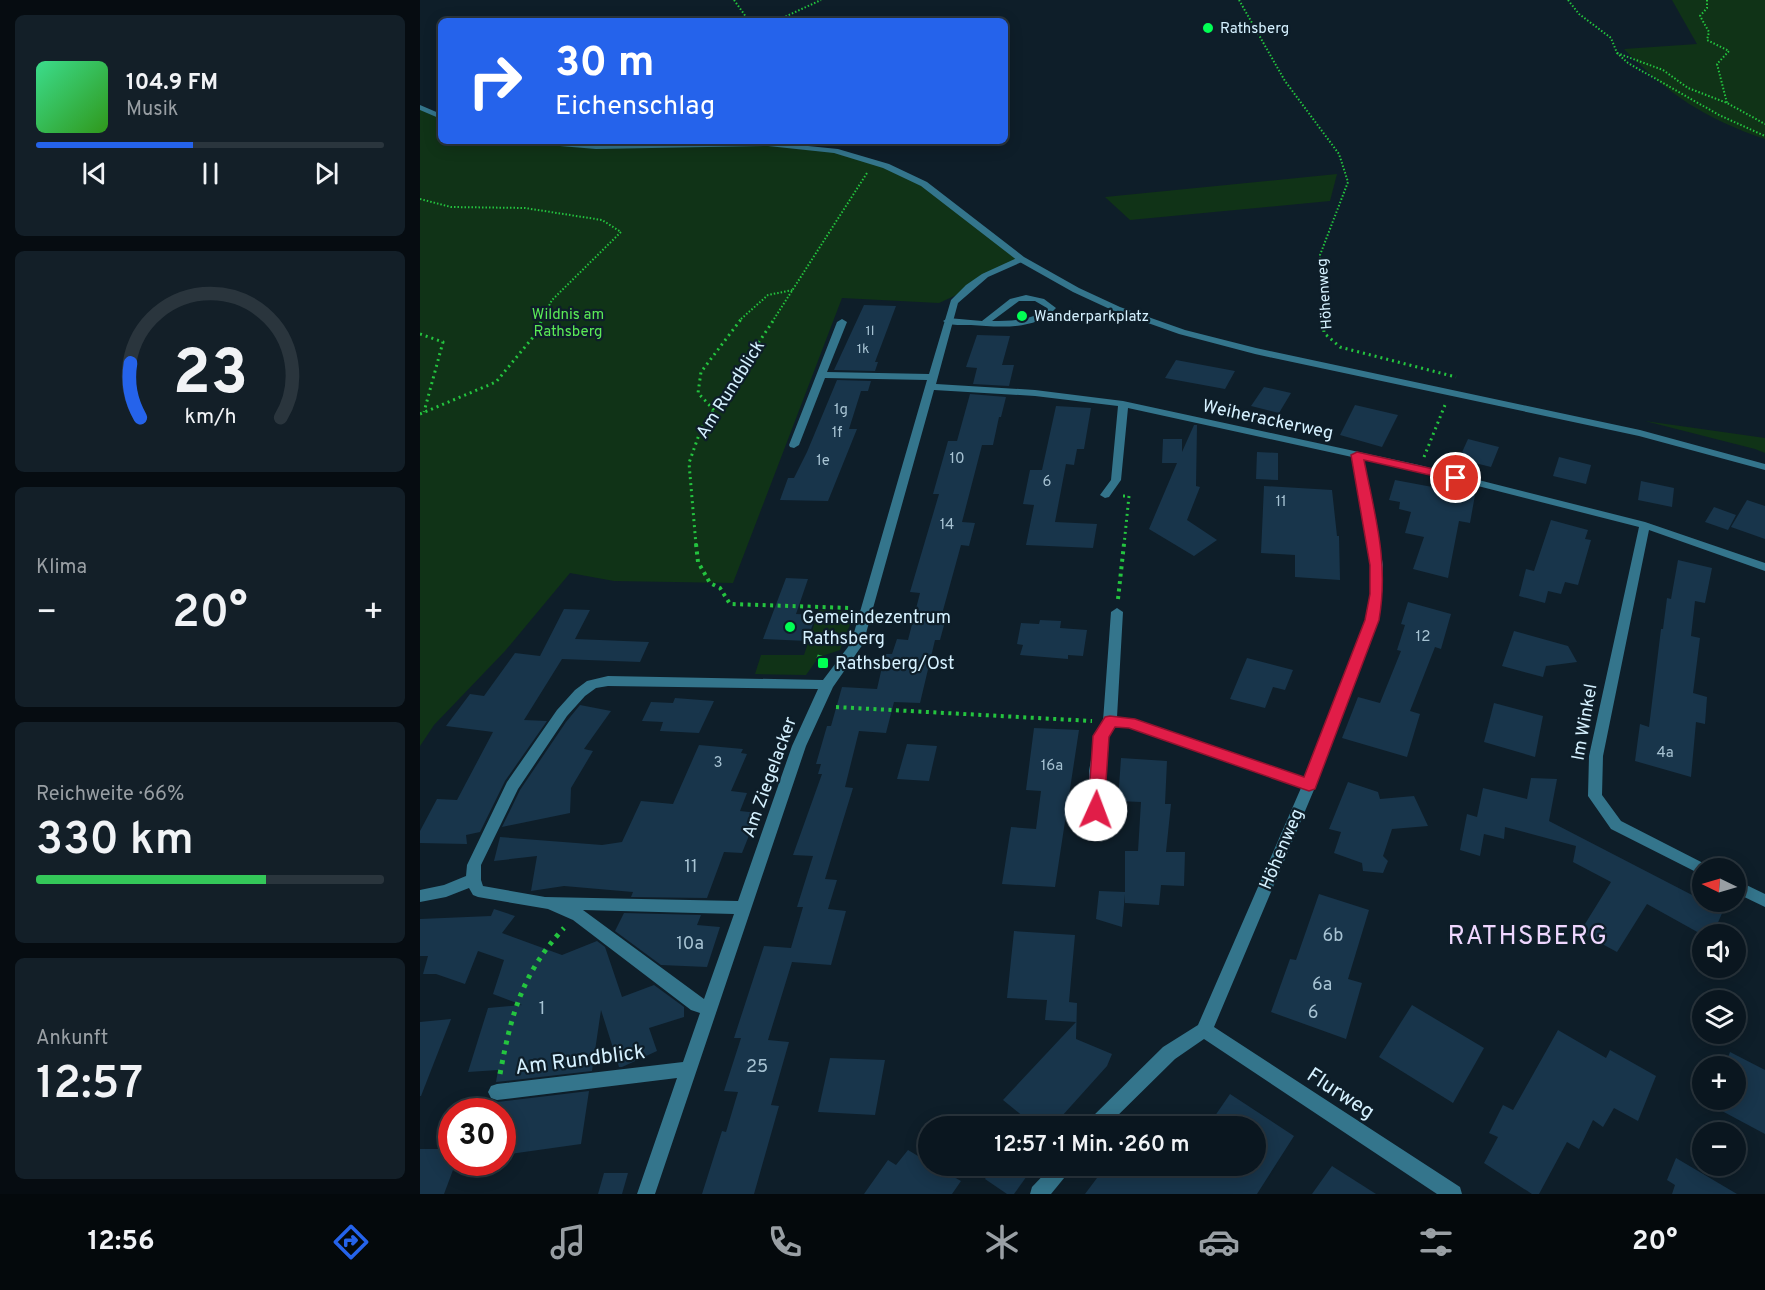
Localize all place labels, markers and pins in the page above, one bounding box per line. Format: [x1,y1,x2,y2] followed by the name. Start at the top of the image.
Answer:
[1220,20,1289,39] place label: Rathsberg
[1201,21,1215,35] marker: Rathsberg
[1034,308,1149,327] place label: Wanderparkplatz
[1015,309,1029,323] marker: Wanderparkplatz
[1430,452,1481,503] pin
[802,607,951,651] place label: Gemeindezentrum Rathsberg
[783,620,797,634] marker: Gemeindezentrum Rathsberg
[835,653,955,676] place label: Rathsberg/Ost
[816,656,830,670] marker: Rathsberg/Ost

